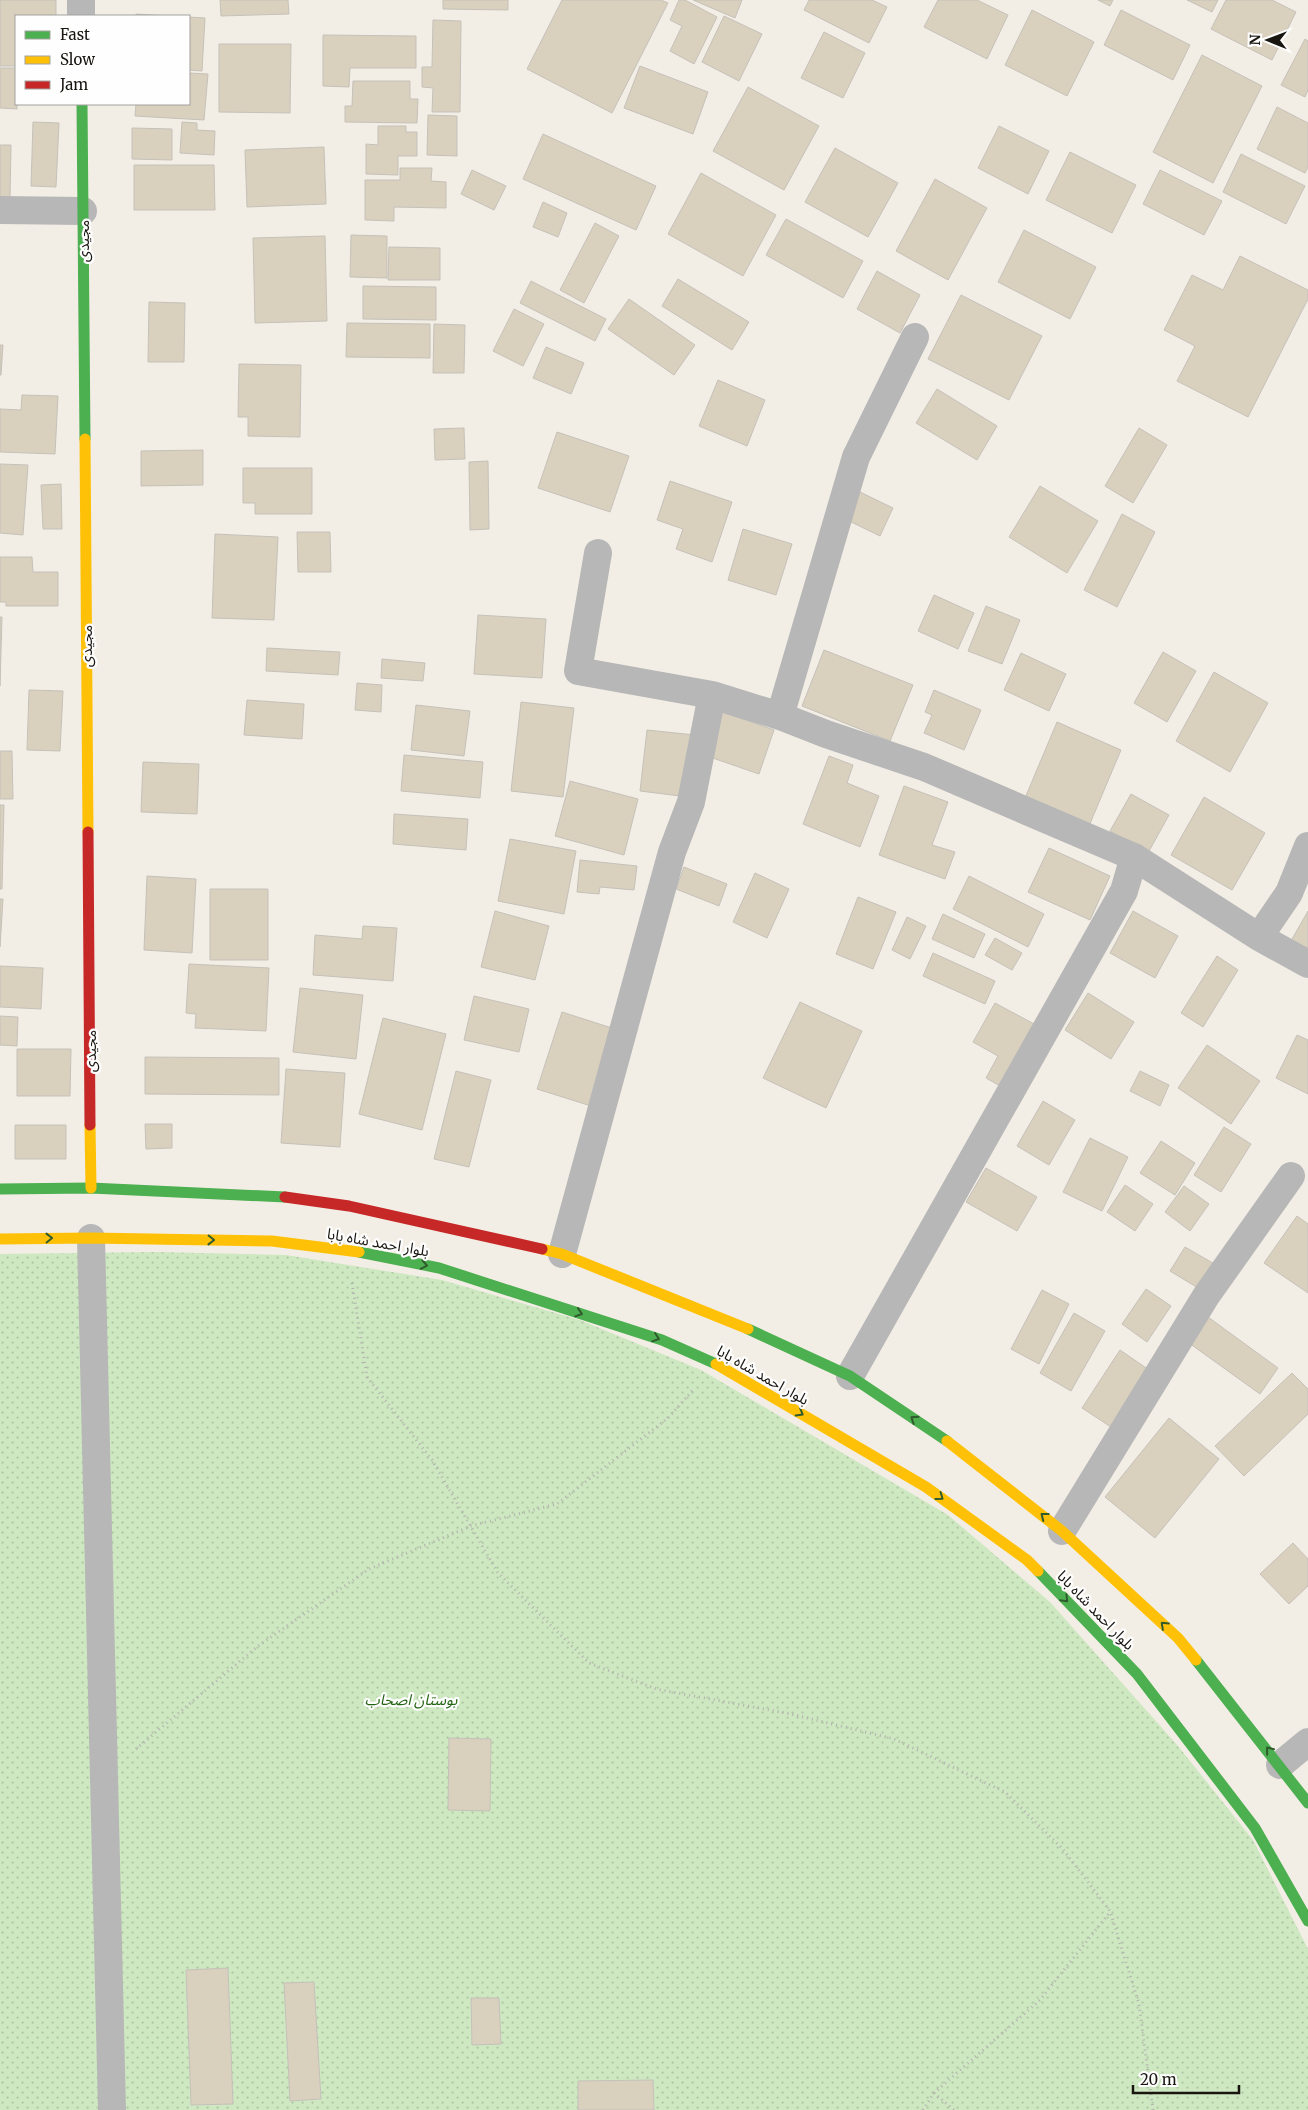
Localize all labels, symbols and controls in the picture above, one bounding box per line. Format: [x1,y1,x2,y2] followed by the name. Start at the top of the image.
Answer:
[15,15,190,105] legend
[1243,15,1293,65] north arrow
[60,25,90,44] text: Fast
[1246,34,1264,45] text: N
[60,50,95,69] text: Slow
[59,75,88,94] text: Jam
[74,220,93,262] street label: مجیدی
[77,625,96,667] street label: مجیدی
[81,1030,100,1072] street label: مجیدی
[325,1224,431,1260] street label: بلوار احمد شاه بابا
[45,1233,53,1243] one-way arrow
[208,1235,215,1245] one-way arrow
[420,1259,429,1270] one-way arrow
[575,1307,583,1317] one-way arrow
[652,1332,660,1342] one-way arrow
[713,1341,813,1409] street label: بلوار احمد شاه بابا
[795,1407,804,1417] one-way arrow
[910,1416,920,1425] one-way arrow
[934,1491,943,1500] one-way arrow
[1041,1514,1050,1522] one-way arrow
[1053,1566,1139,1654] street label: بلوار احمد شاه بابا
[1059,1594,1068,1603] one-way arrow
[1161,1622,1170,1631] one-way arrow
[365,1690,458,1709] park label: بوستان اصحاب
[1266,1747,1274,1756] one-way arrow
[1133,2062,1239,2094] scale bar
[1140,2070,1177,2089] text: 20 m

